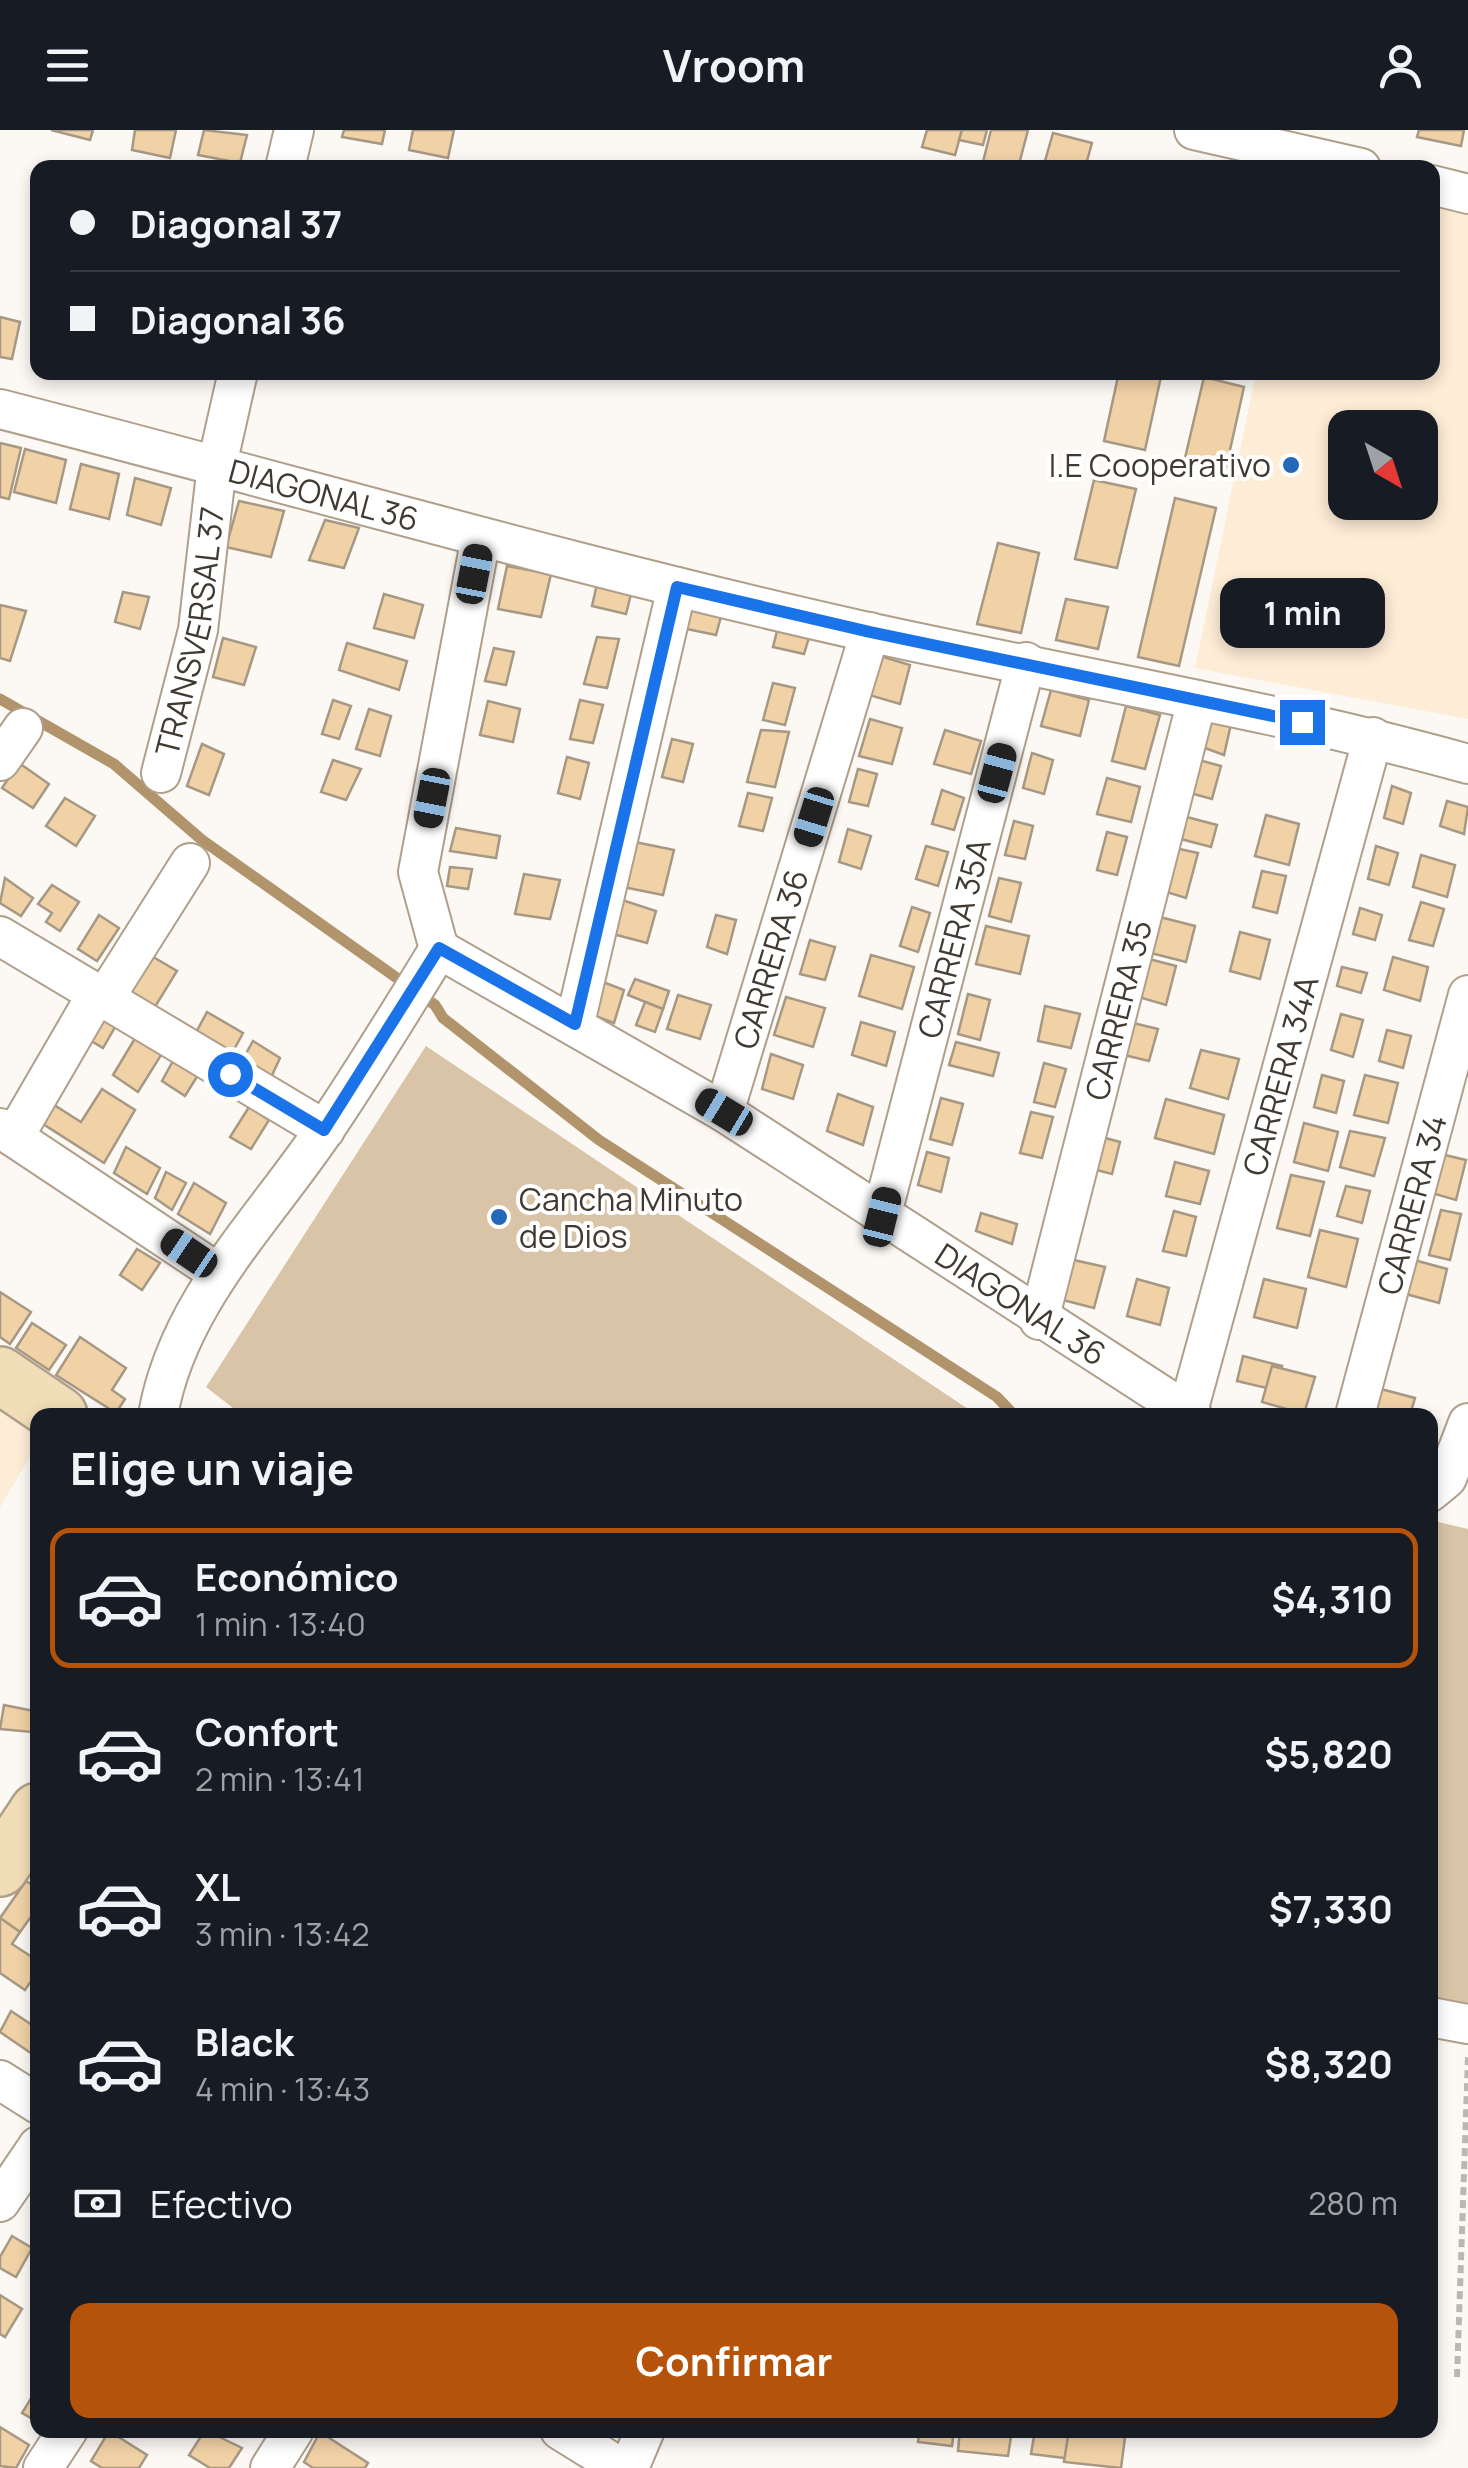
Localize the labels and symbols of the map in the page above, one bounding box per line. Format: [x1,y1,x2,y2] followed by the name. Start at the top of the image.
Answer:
[1328,410,1438,520] north arrow
[1049,443,1271,487] place label: I.E Cooperativo
[224,448,424,541] street label: DIAGONAL 36
[1280,454,1302,476] marker: I.E Cooperativo
[144,504,234,761] street label: TRANSVERSAL 37
[454,542,494,606] car
[1220,577,1384,647] callout: 1 min
[1280,700,1325,745] route end
[975,740,1019,806] car
[412,766,452,830] car
[791,784,837,850] car
[907,834,1001,1043] street label: CARRERA 35A
[723,864,819,1054] street label: CARRERA 36
[1074,915,1162,1105] street label: CARRERA 35
[1232,971,1328,1180] street label: CARRERA 34A
[208,1052,253,1097] route start
[691,1084,757,1140] car
[1366,1110,1457,1299] street label: CARRERA 34
[519,1177,743,1258] place label: Cancha Minuto de Dios
[860,1184,904,1250] car
[488,1206,510,1228] marker: Cancha Minuto de Dios
[156,1224,222,1282] car
[927,1233,1115,1376] street label: DIAGONAL 36

